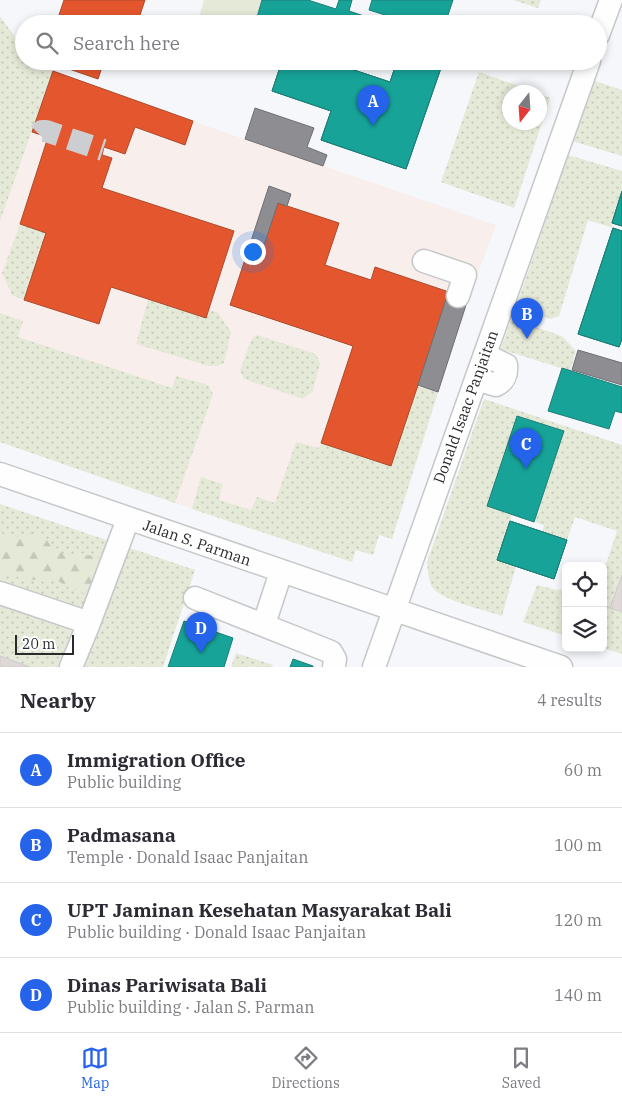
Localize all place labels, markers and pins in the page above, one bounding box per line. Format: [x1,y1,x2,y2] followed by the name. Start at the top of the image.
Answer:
[357,85,389,126] pin: A
[511,298,543,339] pin: B
[510,428,542,469] pin: C
[185,612,217,653] pin: D

